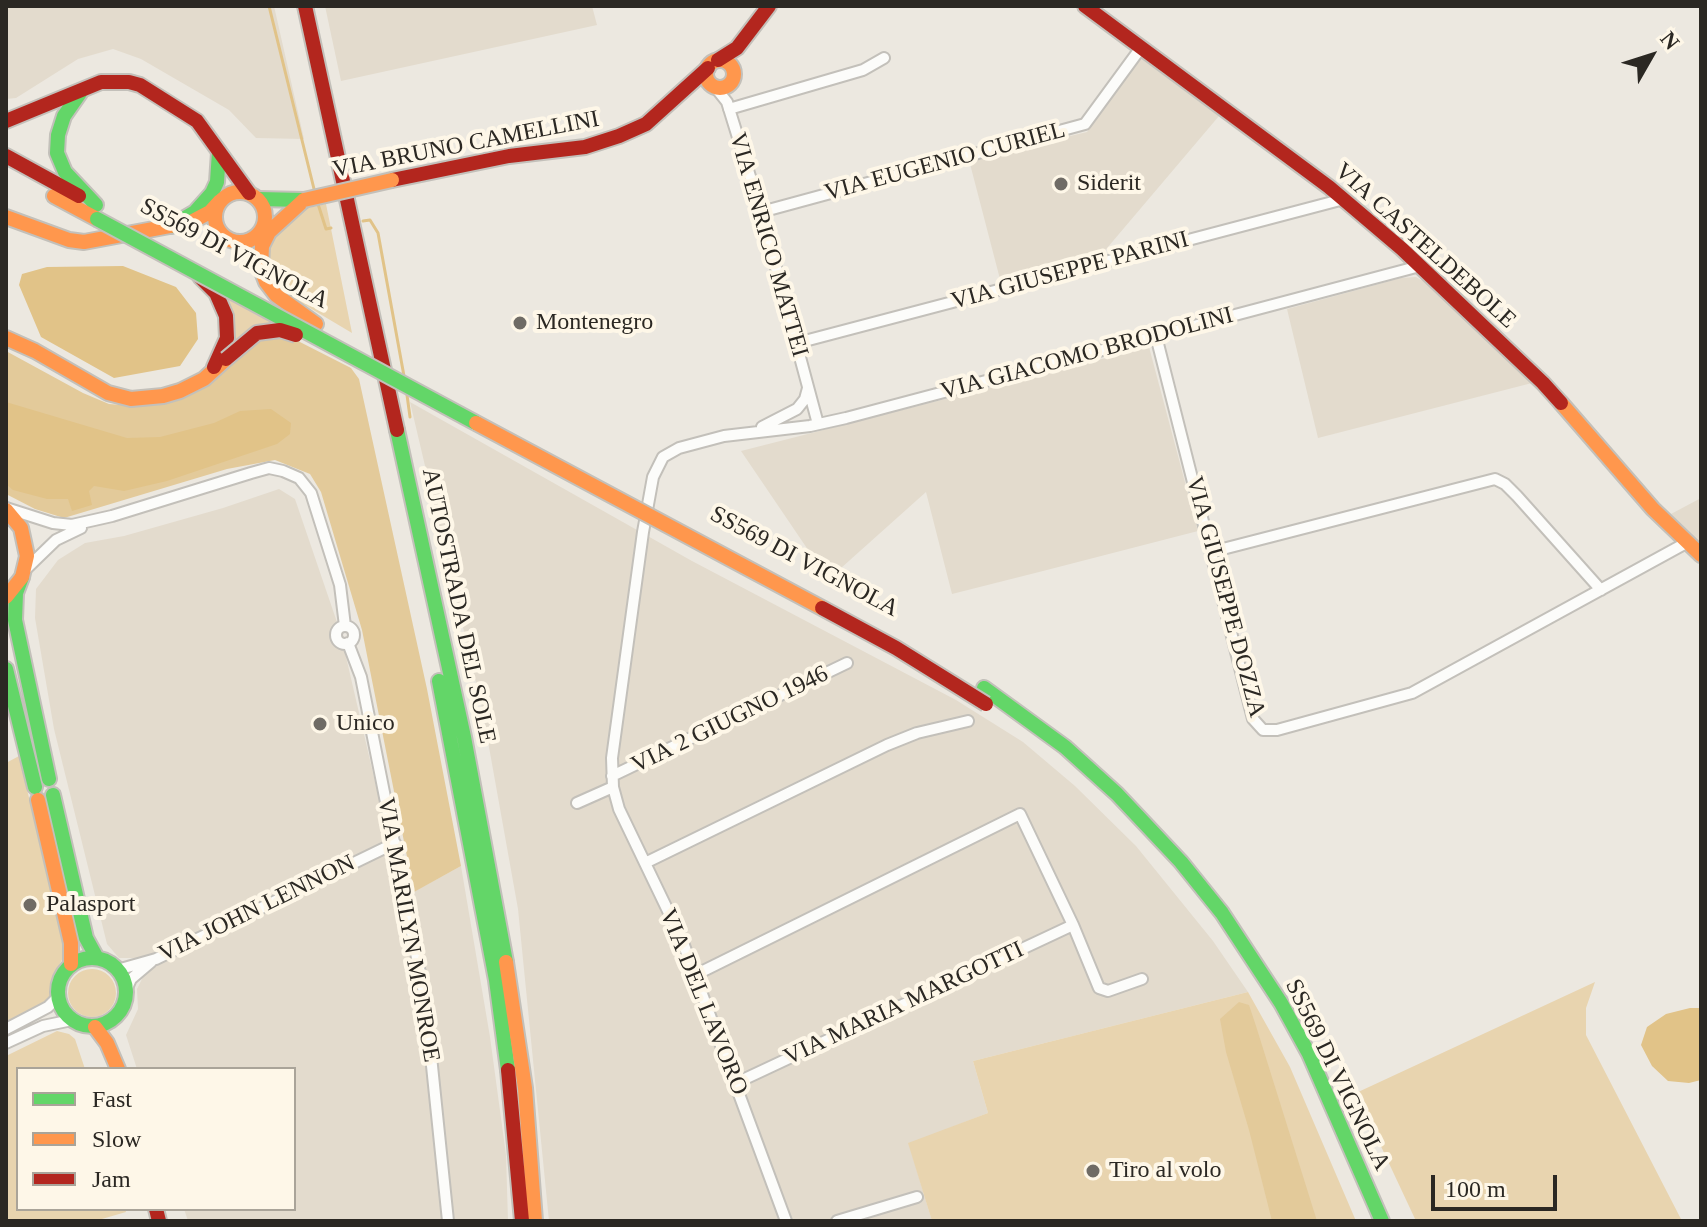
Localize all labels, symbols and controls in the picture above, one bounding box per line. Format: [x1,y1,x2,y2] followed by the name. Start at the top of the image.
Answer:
[1611,16,1691,96] north arrow
[1655,27,1685,55] text: N
[330,105,602,185] street label: VIA BRUNO CAMELLINI
[822,116,1068,208] street label: VIA EUGENIO CURIEL
[722,130,814,360] street label: VIA ENRICO MATTEI
[1328,157,1522,335] street label: VIA CASTELDEBOLE
[1077,170,1141,198] place label: Siderit
[1052,175,1070,193] marker: Siderit
[135,192,333,316] street label: SS569 DI VIGNOLA
[948,225,1192,317] street label: VIA GIUSEPPE PARINI
[938,301,1236,407] street label: VIA GIACOMO BRODOLINI
[536,309,653,337] place label: Montenegro
[511,314,529,332] marker: Montenegro
[415,466,501,746] street label: AUTOSTRADA DEL SOLE
[1179,474,1271,720] street label: VIA GIUSEPPE DOZZA
[705,500,903,624] street label: SS569 DI VIGNOLA
[627,660,833,780] street label: VIA 2 GIUGNO 1946
[336,710,395,738] place label: Unico
[311,715,329,733] marker: Unico
[371,795,445,1065] street label: VIA MARILYN MONROE
[154,849,360,969] street label: VIA JOHN LENNON
[46,891,135,919] place label: Palasport
[21,896,39,914] marker: Palasport
[653,905,753,1099] street label: VIA DEL LAVORO
[779,936,1029,1072] street label: VIA MARIA MARGOTTI
[1278,975,1396,1175] street label: SS569 DI VIGNOLA
[16,1067,296,1211] legend
[92,1086,132,1112] text: Fast
[92,1126,141,1152] text: Slow
[1109,1157,1221,1185] place label: Tiro al volo
[1435,1159,1561,1209] scale bar
[1084,1162,1102,1180] marker: Tiro al volo
[92,1166,131,1192] text: Jam
[1445,1176,1506,1202] text: 100 m

